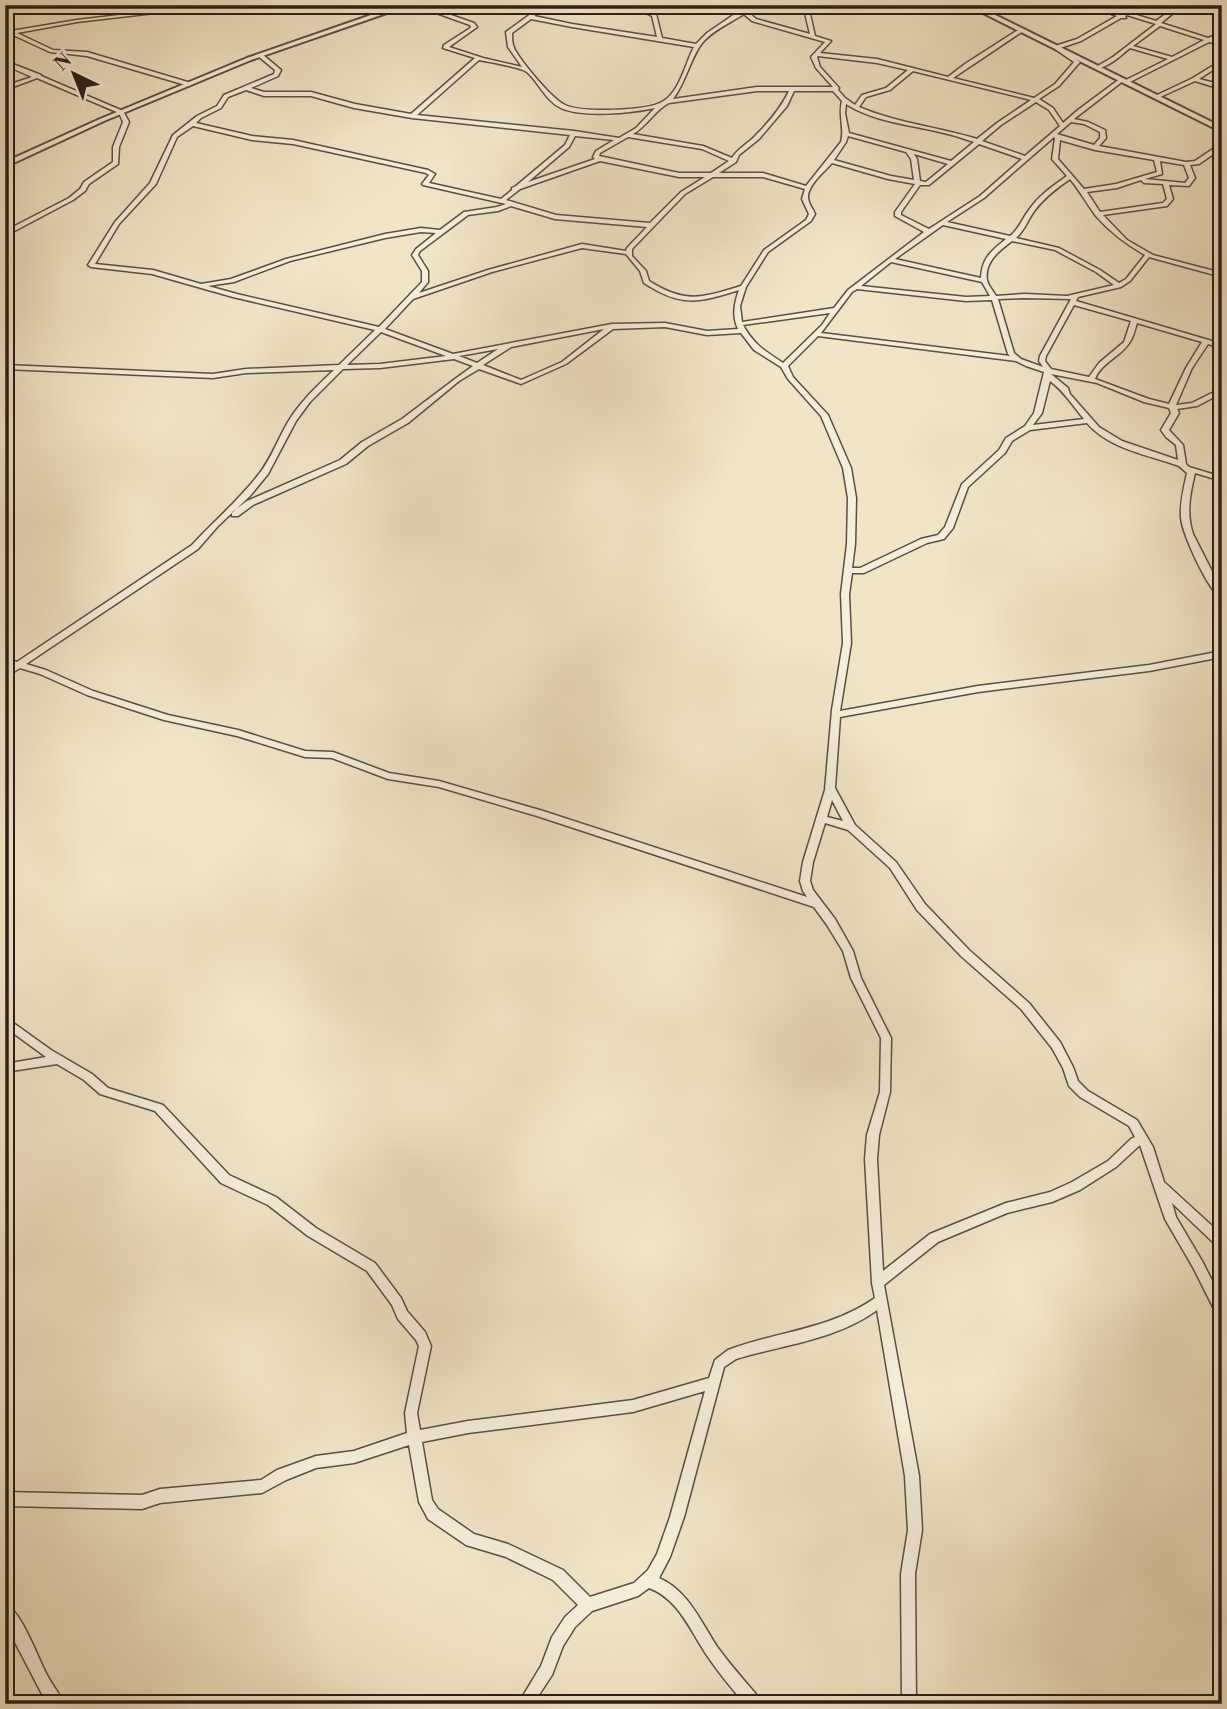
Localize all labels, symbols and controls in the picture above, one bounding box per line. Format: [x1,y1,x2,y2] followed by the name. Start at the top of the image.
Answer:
[38,38,108,108] north arrow
[49,48,77,76] text: N

